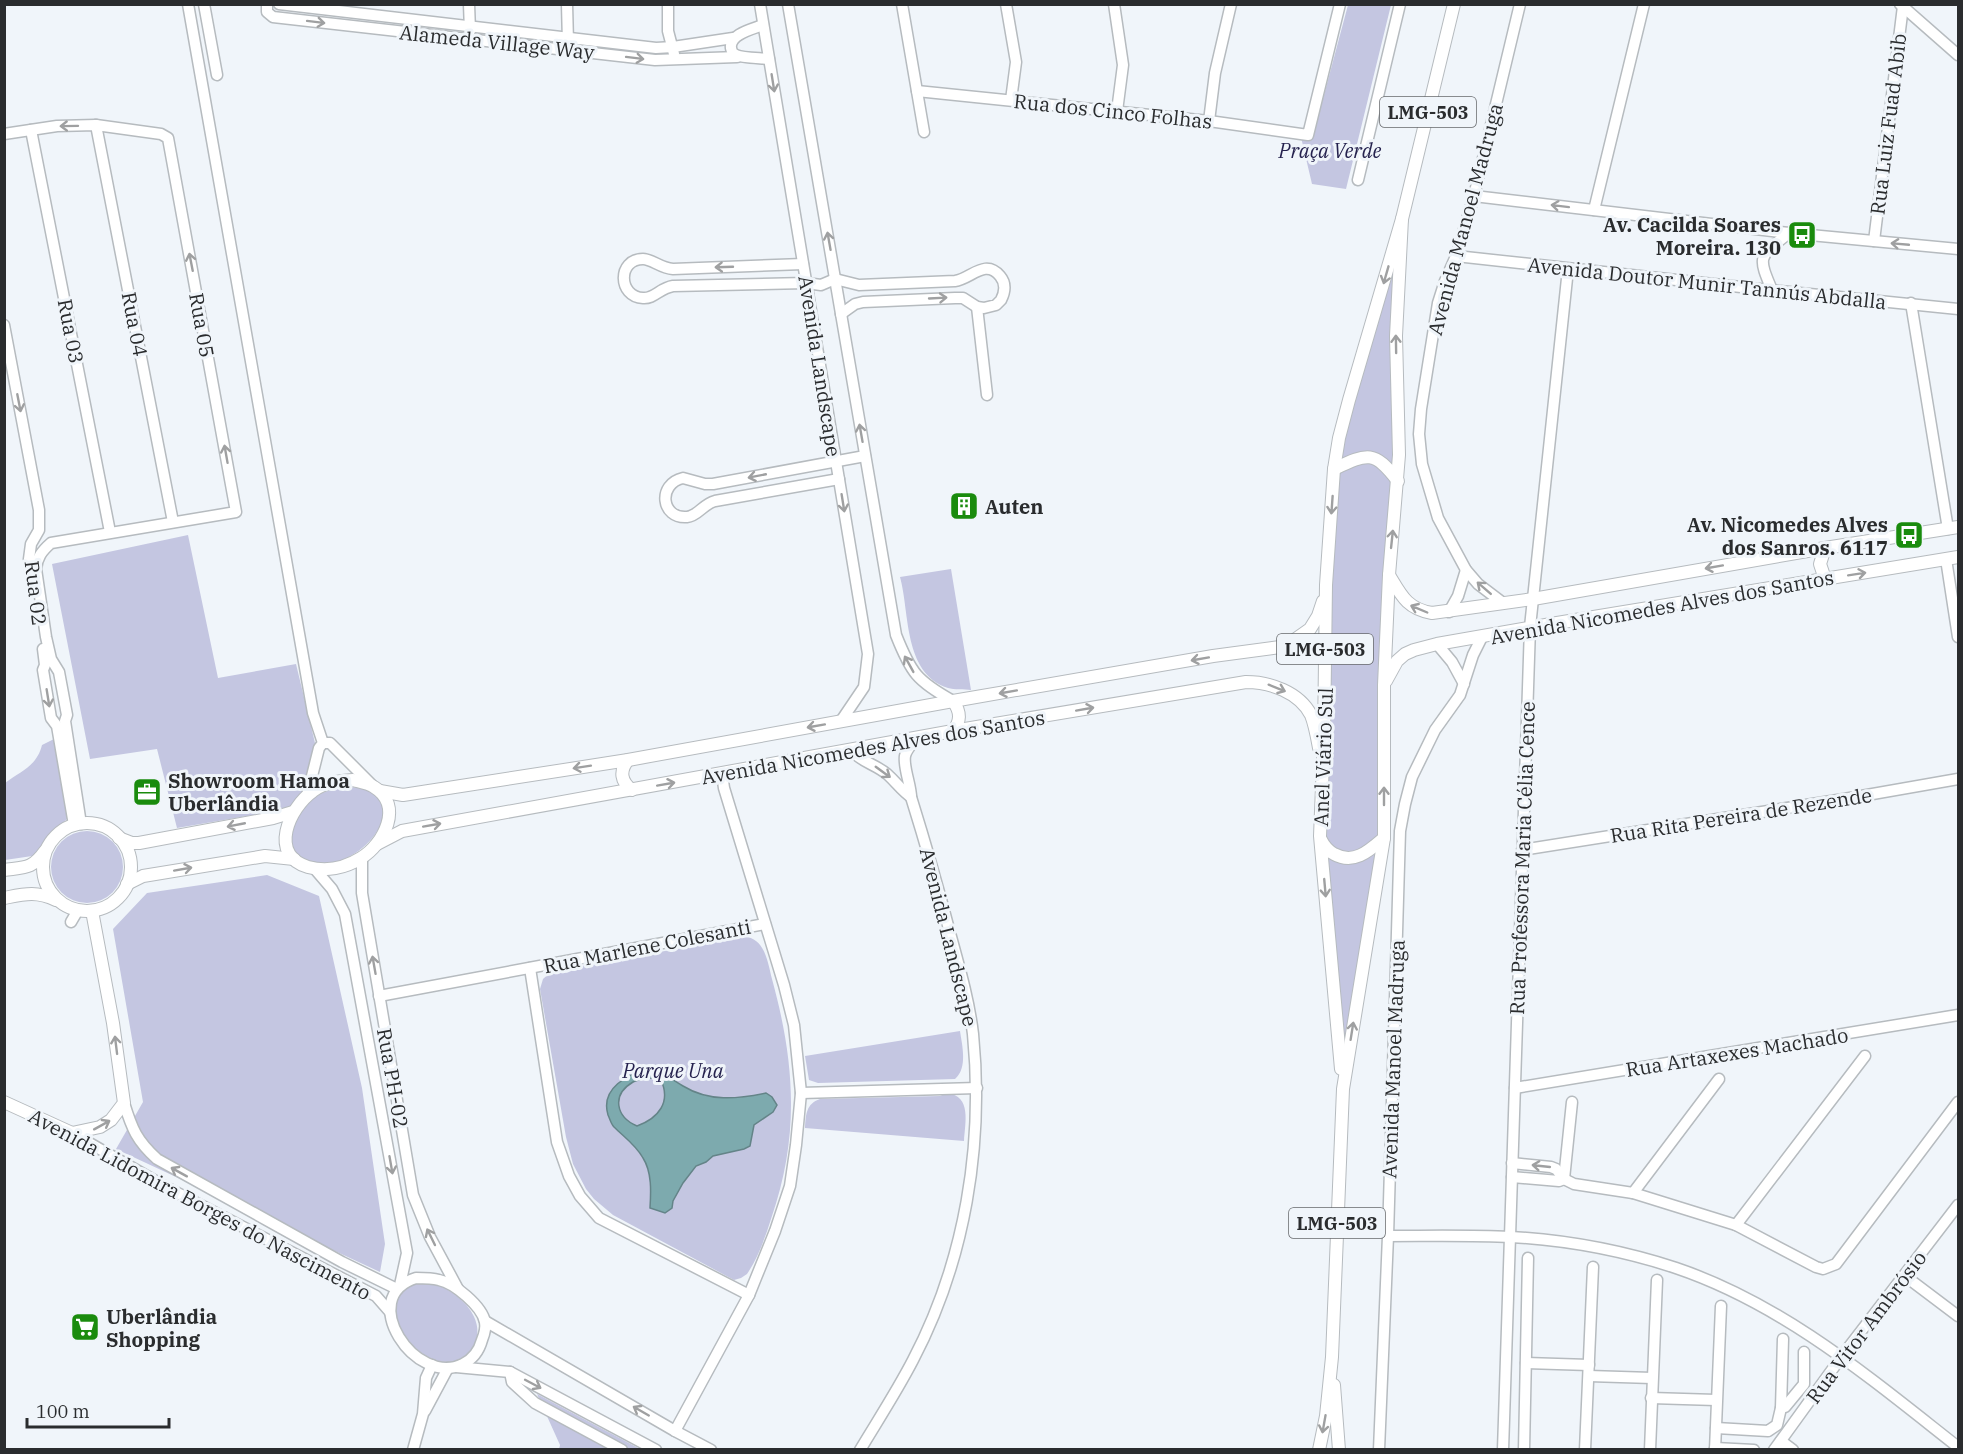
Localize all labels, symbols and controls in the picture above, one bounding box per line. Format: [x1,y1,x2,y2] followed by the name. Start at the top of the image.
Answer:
[306,17,325,28] one-way arrow
[398,18,596,66] street label: Alameda Village Way
[1863,32,1913,216] street label: Rua Luiz Fuad Abib
[625,53,644,64] one-way arrow
[767,73,778,92] one-way arrow
[1012,87,1214,135] street label: Rua dos Cinco Folhas
[1380,97,1476,127] road number: LMG-503
[1421,100,1509,338] street label: Avenida Manoel Madruga
[59,120,79,132] one-way arrow
[1278,137,1382,164] park label: Praça Verde
[1551,200,1571,211] one-way arrow
[1603,211,1781,261] place label: Av. Cacilda Soares Moreira. 130
[1786,219,1818,251] bus stop icon: Av. Cacilda Soares Moreira. 130
[823,232,834,251] one-way arrow
[1891,238,1911,249] one-way arrow
[1526,251,1888,315] street label: Avenida Doutor Munir Tannús Abdalla
[185,253,196,273] one-way arrow
[714,262,734,273] one-way arrow
[1380,265,1391,284] one-way arrow
[792,273,848,459] street label: Avenida Landscape
[116,289,154,359] street label: Rua 04
[183,291,221,359] street label: Rua 05
[927,293,947,304] one-way arrow
[52,296,90,366] street label: Rua 03
[1391,335,1402,355] one-way arrow
[14,393,25,413] one-way arrow
[856,424,867,444] one-way arrow
[220,445,231,465] one-way arrow
[748,471,768,482] one-way arrow
[948,490,980,522] building icon: Auten
[837,493,848,513] one-way arrow
[985,493,1044,520] place label: Auten
[1326,494,1337,514] one-way arrow
[1687,511,1888,561] place label: Av. Nicomedes Alves dos Sanros. 6117
[1893,519,1925,551] bus stop icon: Av. Nicomedes Alves dos Sanros. 6117
[1387,529,1398,549] one-way arrow
[19,559,53,627] street label: Rua 02
[1705,562,1725,573] one-way arrow
[1488,563,1836,651] street label: Avenida Nicomedes Alves dos Santos
[1847,568,1867,579] one-way arrow
[1477,581,1492,595] one-way arrow
[1411,603,1429,614] one-way arrow
[1277,634,1373,664] road number: LMG-503
[1190,653,1210,664] one-way arrow
[903,656,914,674] one-way arrow
[1267,683,1285,694] one-way arrow
[42,687,53,707] one-way arrow
[998,687,1018,698] one-way arrow
[1307,687,1339,827] street label: Anel Viário Sul
[1503,701,1541,1015] street label: Rua Professora Maria Célia Cence
[699,703,1047,791] street label: Avenida Nicomedes Alves dos Santos
[1075,703,1094,714] one-way arrow
[806,721,826,732] one-way arrow
[573,762,593,773] one-way arrow
[874,765,890,778] one-way arrow
[168,767,350,817] place label: Showroom Hamoa Uberlândia
[131,776,163,808] office icon: Showroom Hamoa Uberlândia
[655,778,675,789] one-way arrow
[1608,781,1874,849] street label: Rua Rita Pereira de Rezende
[1378,787,1390,807] one-way arrow
[227,820,247,831] one-way arrow
[422,820,442,831] one-way arrow
[914,845,984,1029] street label: Avenida Landscape
[173,864,193,875] one-way arrow
[1320,878,1331,898] one-way arrow
[541,913,753,979] street label: Rua Marlene Colesanti
[1375,939,1411,1179] street label: Avenida Manoel Madruga
[368,956,379,976] one-way arrow
[1346,1021,1357,1041] one-way arrow
[1624,1021,1850,1083] street label: Rua Artaxexes Machado
[371,1026,415,1130] street label: Rua PH-02
[110,1035,121,1055] one-way arrow
[621,1057,724,1084] park label: Parque Una
[24,1102,376,1306] street label: Avenida Lidomira Borges do Nascimento
[93,1119,110,1131] one-way arrow
[386,1155,397,1174] one-way arrow
[1531,1160,1551,1171] one-way arrow
[171,1165,188,1177] one-way arrow
[1289,1208,1385,1238] road number: LMG-503
[424,1229,436,1247] one-way arrow
[1800,1245,1932,1409] street label: Rua Vitor Ambrósio
[106,1303,217,1353] place label: Uberlândia Shopping
[69,1311,101,1343] supermarket icon: Uberlândia Shopping
[523,1379,541,1390] one-way arrow
[27,1391,170,1429] scale bar
[36,1400,90,1423] text: 100 m
[633,1405,650,1417] one-way arrow
[1318,1414,1329,1433] one-way arrow

